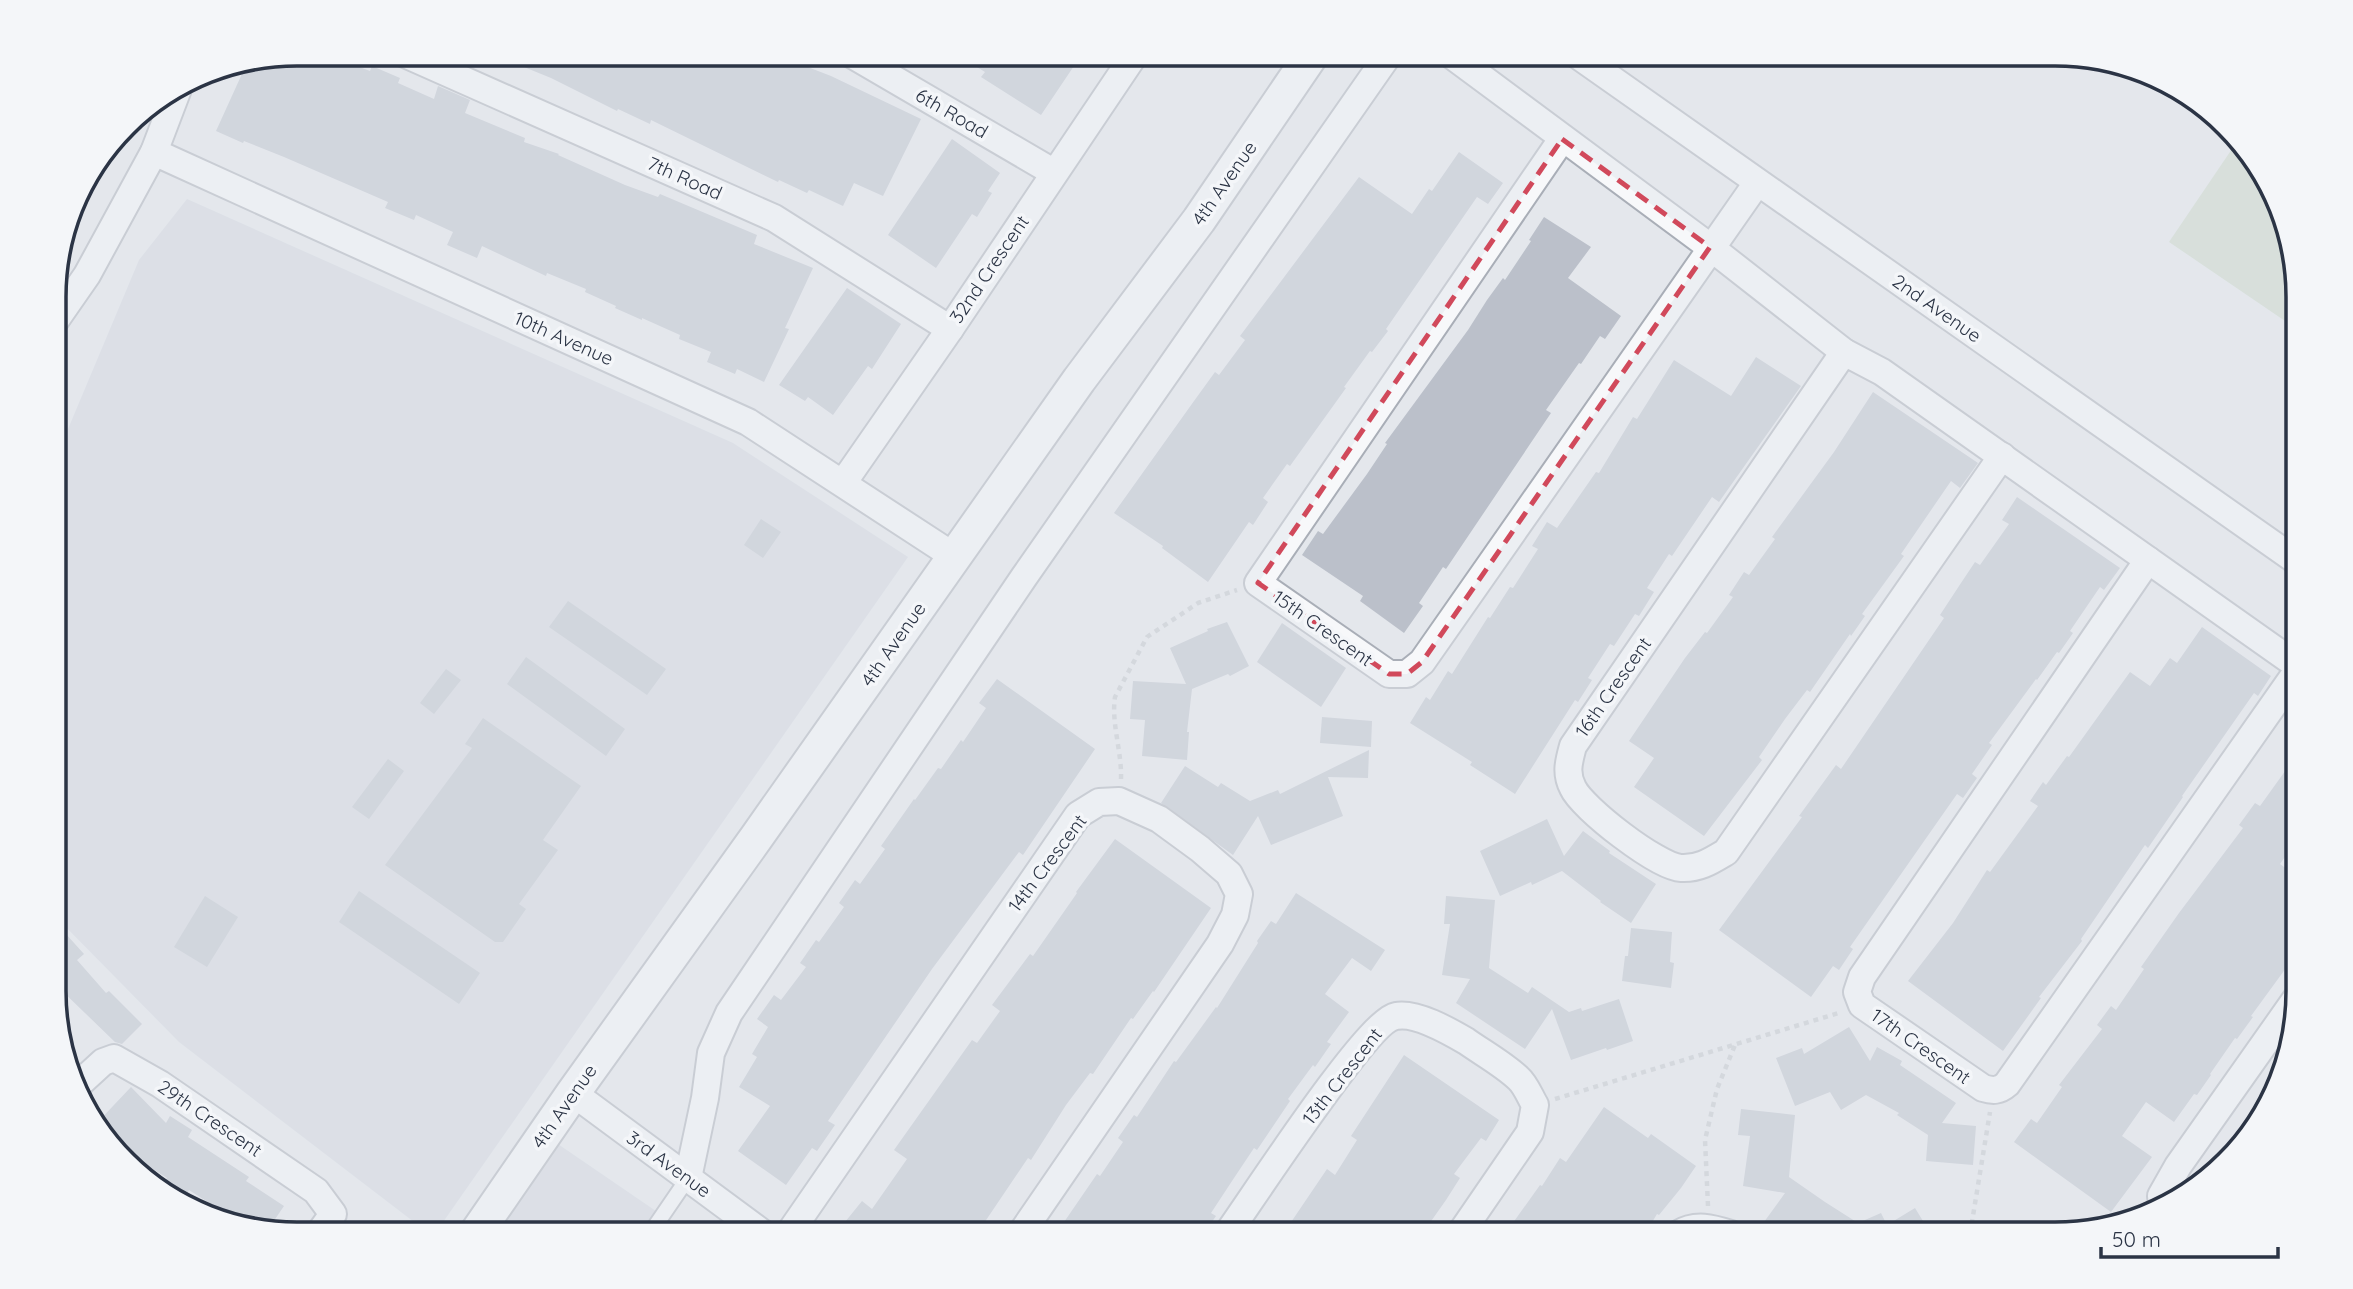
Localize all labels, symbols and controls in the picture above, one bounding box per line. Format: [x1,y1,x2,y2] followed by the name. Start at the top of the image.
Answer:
[911,83,993,143] street label: 6th Road
[1186,136,1262,230] street label: 4th Avenue
[644,151,726,205] street label: 7th Road
[944,210,1034,328] street label: 32nd Crescent
[1888,269,1986,347] street label: 2nd Avenue
[511,306,617,370] street label: 10th Avenue
[1268,585,1378,671] street label: 15th Crescent
[855,597,931,691] street label: 4th Avenue
[1570,632,1656,742] street label: 16th Crescent
[1002,809,1092,917] street label: 14th Crescent
[1867,1003,1975,1089] street label: 17th Crescent
[1297,1023,1387,1129] street label: 13th Crescent
[526,1059,602,1153] street label: 4th Avenue
[153,1074,267,1162] street label: 29th Crescent
[622,1125,716,1203] street label: 3rd Avenue
[2101,1216,2278,1260] scale bar
[2112,1226,2161,1252] text: 50 m

